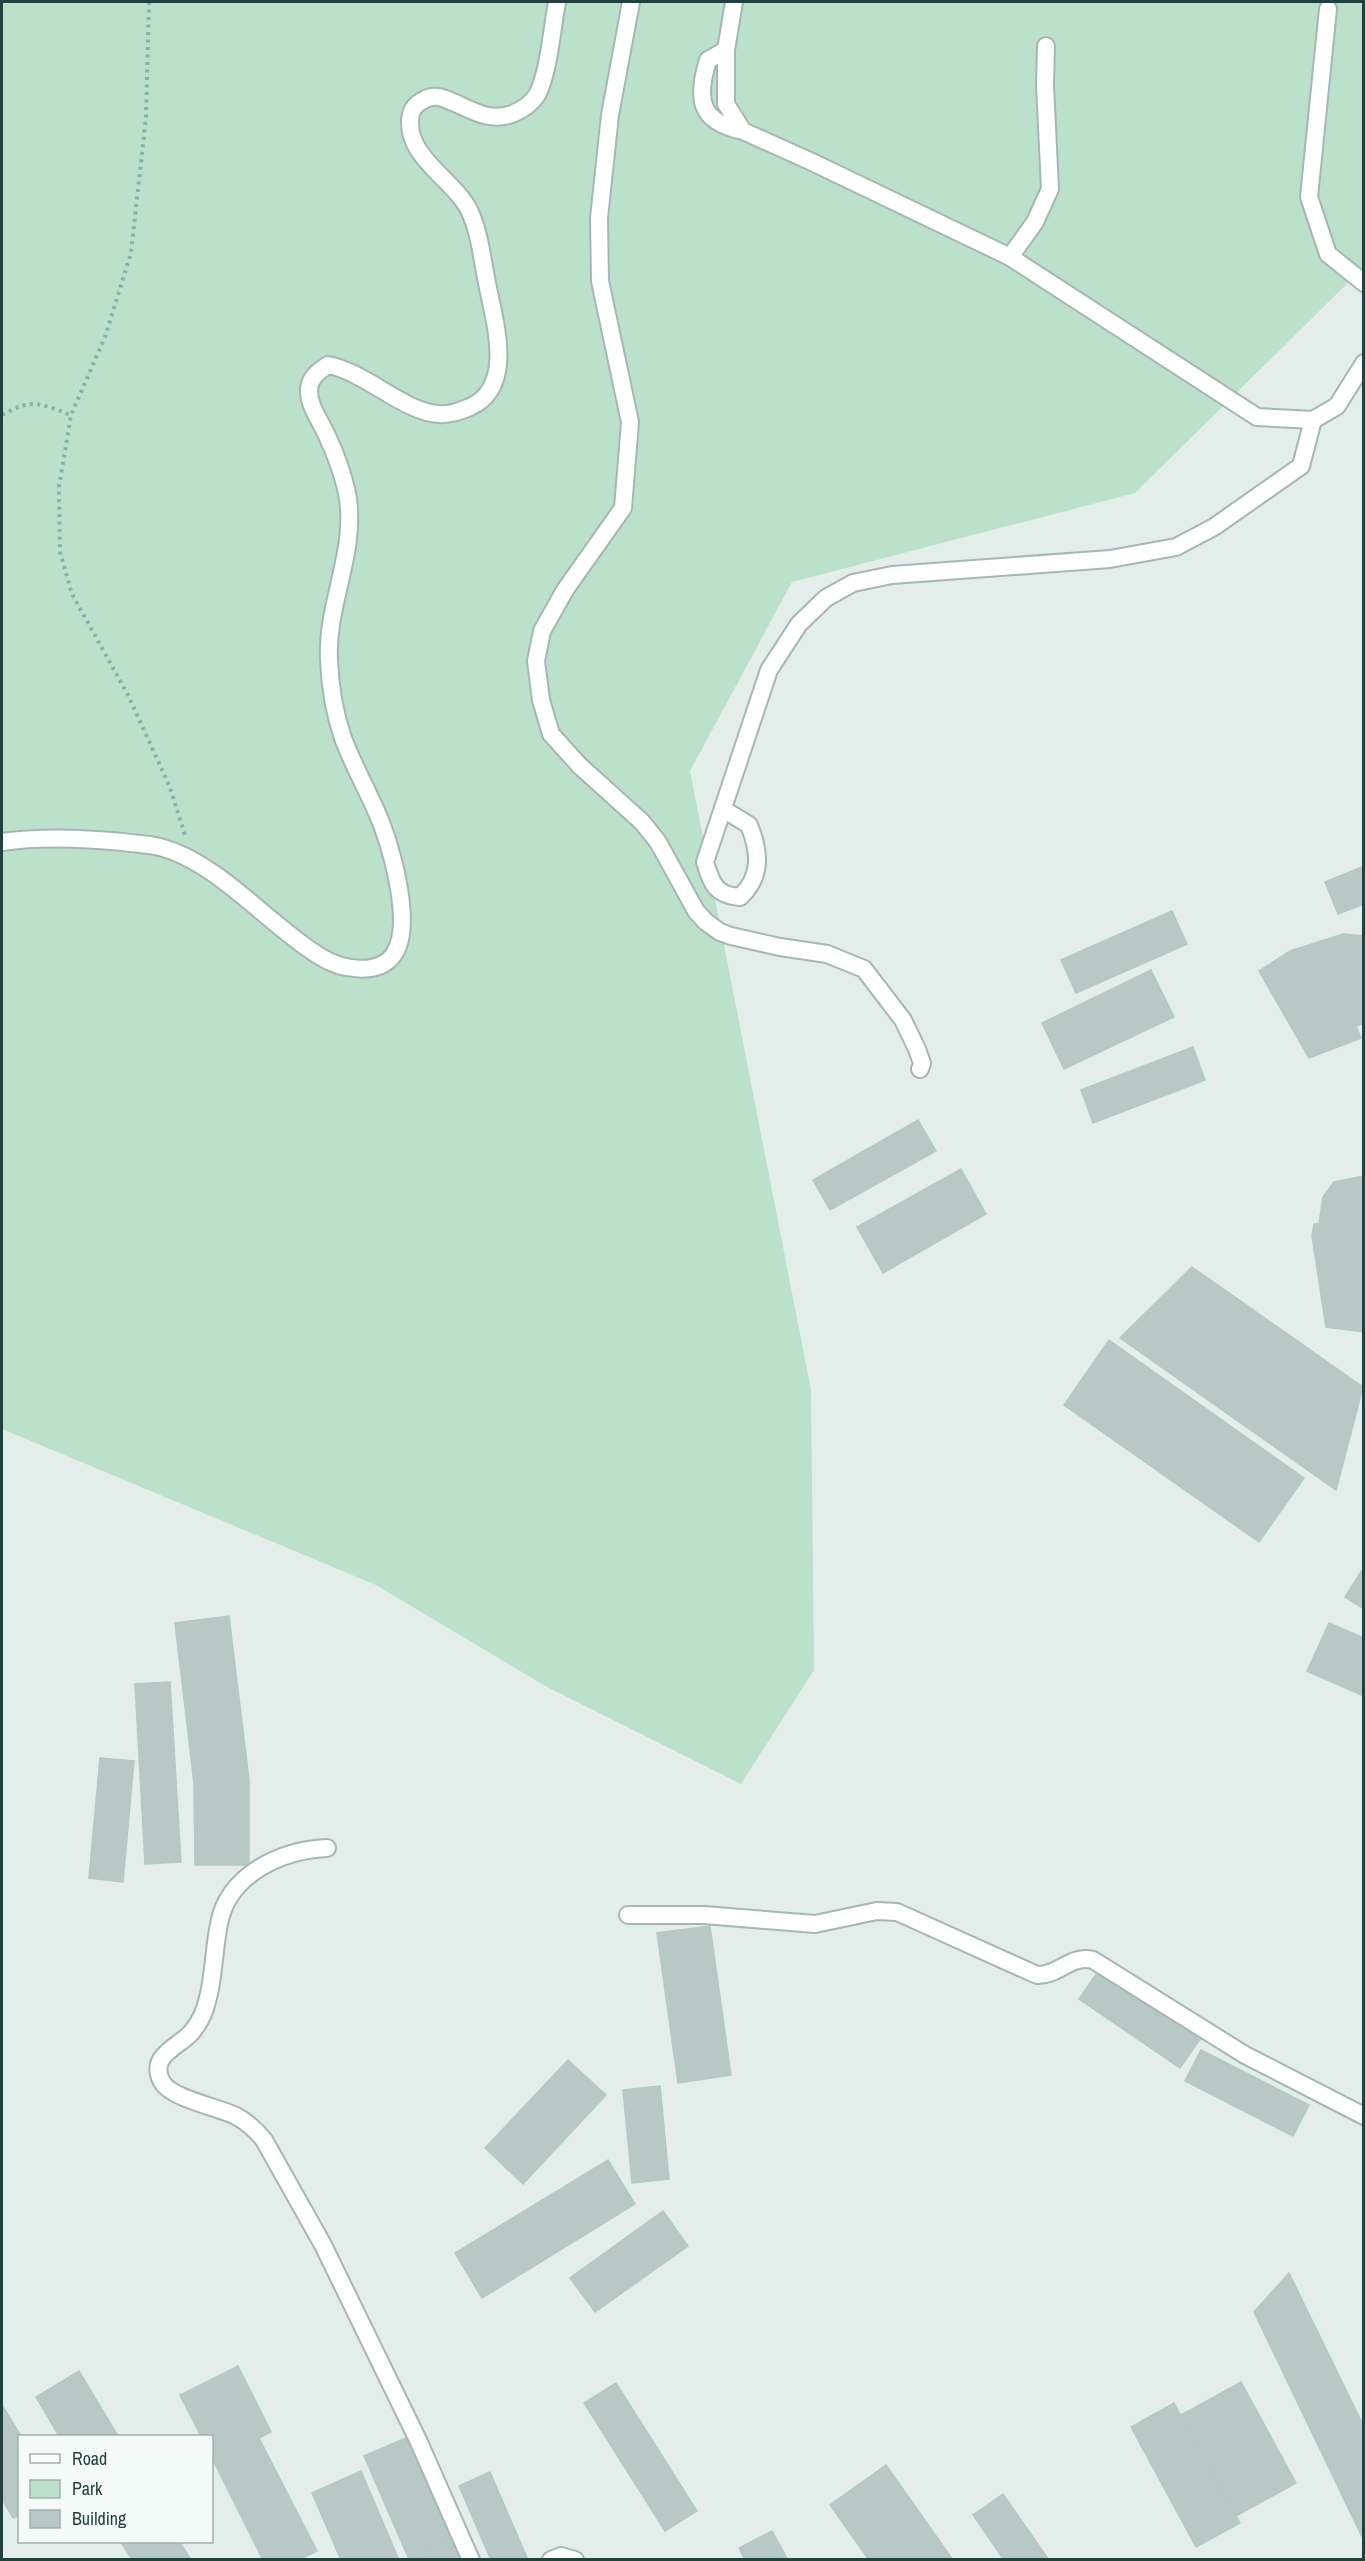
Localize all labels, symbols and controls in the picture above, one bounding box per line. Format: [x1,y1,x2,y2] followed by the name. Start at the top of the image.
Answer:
[18,2435,213,2543] legend
[72,2446,107,2471] text: Road
[72,2476,103,2501] text: Park
[72,2506,127,2531] text: Building

